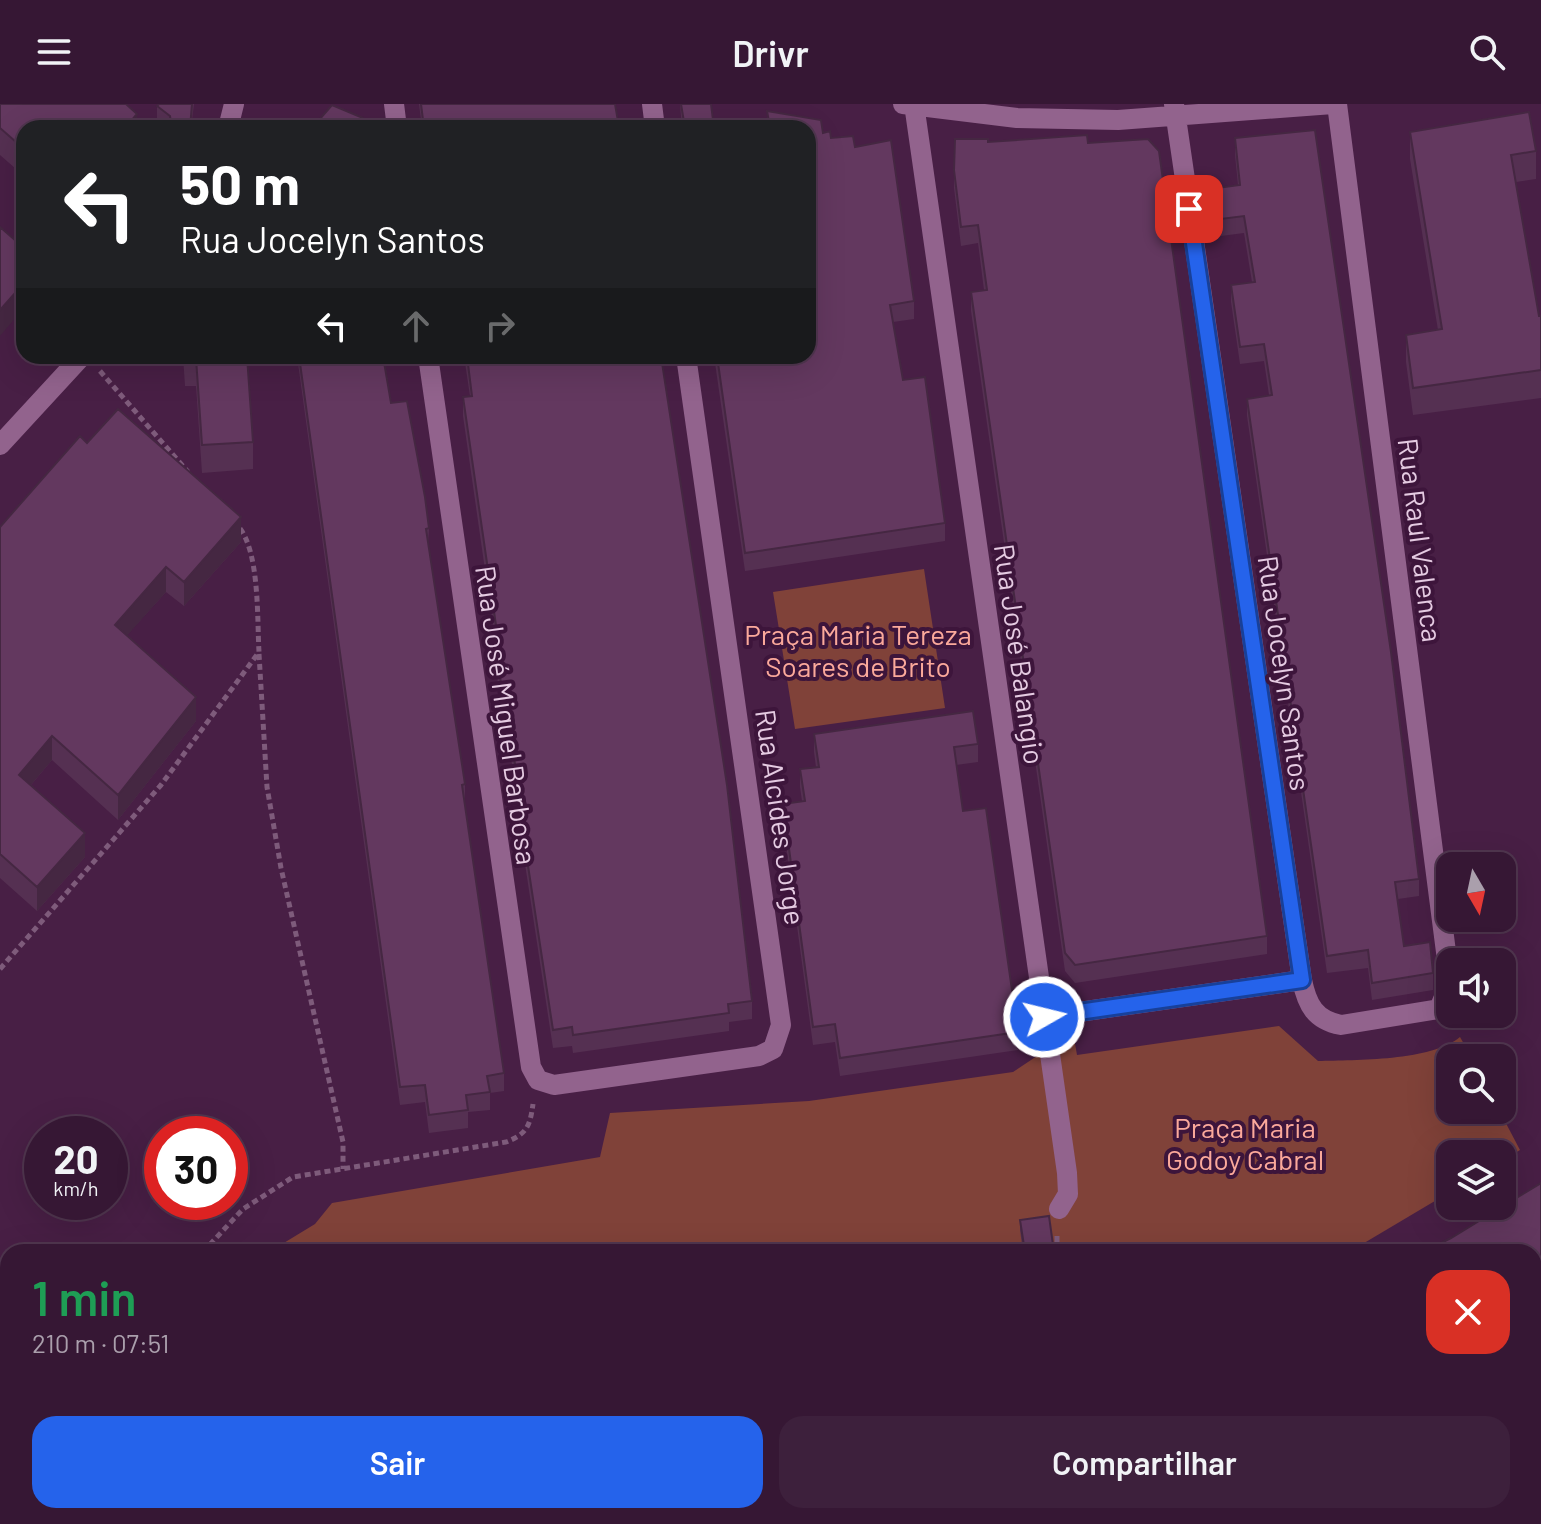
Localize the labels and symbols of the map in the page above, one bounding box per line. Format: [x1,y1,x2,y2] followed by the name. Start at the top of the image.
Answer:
[1155,175,1223,243] pin
[1392,436,1450,644] street label: Rua Raul Valenca
[988,542,1052,766] street label: Rua José Balangio
[1252,553,1318,793] street label: Rua Jocelyn Santos
[469,563,545,867] street label: Rua José Miguel Barbosa
[744,617,972,683] park label: Praça Maria Tereza Soares de Brito
[749,707,813,927] street label: Rua Alcides Jorge
[1436,852,1516,932] north arrow
[1002,975,1086,1059] position arrow
[1166,1110,1324,1176] park label: Praça Maria Godoy Cabral
[144,1116,248,1220] speed limit sign: 30

